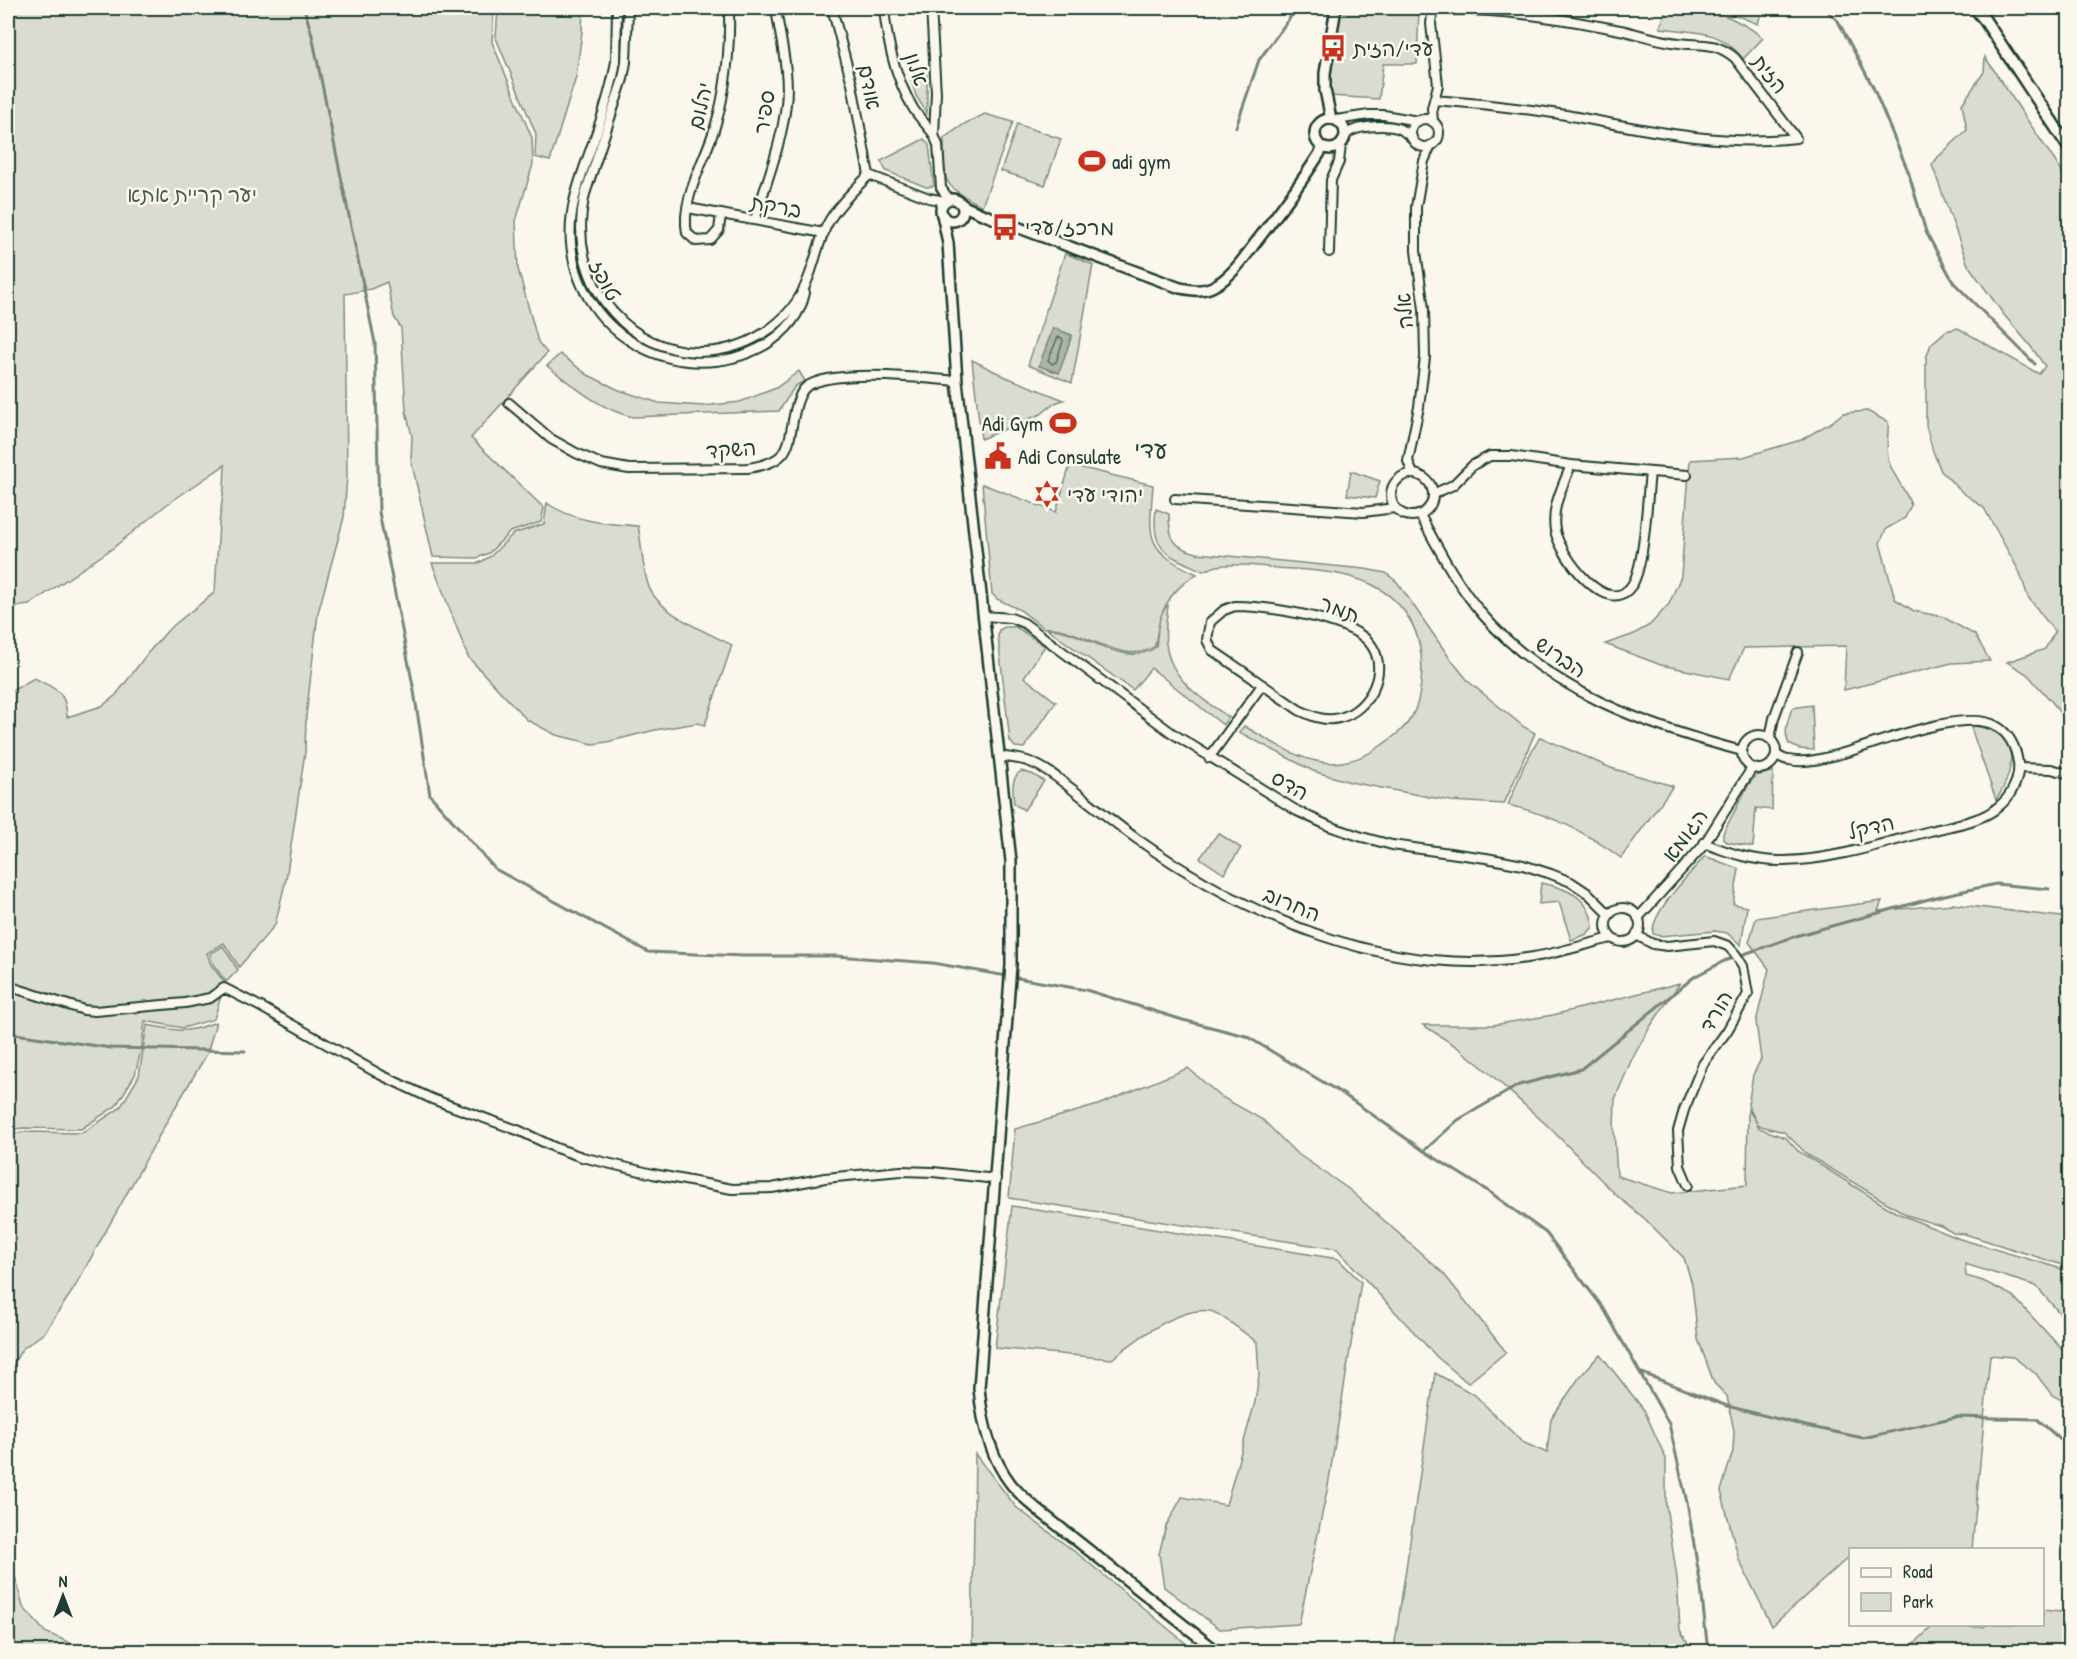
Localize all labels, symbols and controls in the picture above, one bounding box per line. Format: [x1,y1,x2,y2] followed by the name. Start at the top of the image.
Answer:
[1318,33,1348,63] bus stop icon: עדי/הזית
[1352,34,1434,63] place label: עדי/הזית
[898,48,936,90] street label: אלון
[1745,48,1795,100] street label: הזית
[851,62,889,112] street label: אודם
[681,80,719,132] street label: יהלום
[746,88,782,136] street label: ספיר
[1077,146,1107,176] sports icon: adi gym
[1112,147,1170,176] place label: adi gym
[127,180,257,209] park label: יער קריית אתא
[747,187,804,225] street label: ברקת
[990,212,1020,242] bus stop icon: מרכז/עדי
[1025,213,1114,242] place label: מרכז/עדי
[582,254,628,306] street label: טופז
[1388,292,1420,330] street label: אלה
[1048,408,1078,438] sports icon: Adi Gym
[982,409,1043,438] place label: Adi Gym
[705,433,757,465] street label: השקד
[1134,433,1168,465] district label: עדי
[983,441,1013,471] public building icon: Adi Consulate
[1018,442,1121,471] place label: Adi Consulate
[1032,479,1062,509] synagogue icon: יהודי עדי
[1067,480,1143,509] place label: יהודי עדי
[1316,588,1364,630] street label: תמר
[1529,629,1593,685] street label: הברוש
[1266,763,1314,807] street label: הדס
[1655,802,1715,868] street label: הגומא
[1845,808,1897,846] street label: הדקל
[1259,879,1325,929] street label: החרוב
[1693,985,1739,1037] street label: הורד
[1849,1548,2044,1626] legend
[1903,1559,1933,1584] text: Road
[33,1566,93,1626] north arrow
[59,1570,68,1592] text: N
[1903,1589,1934,1614] text: Park

